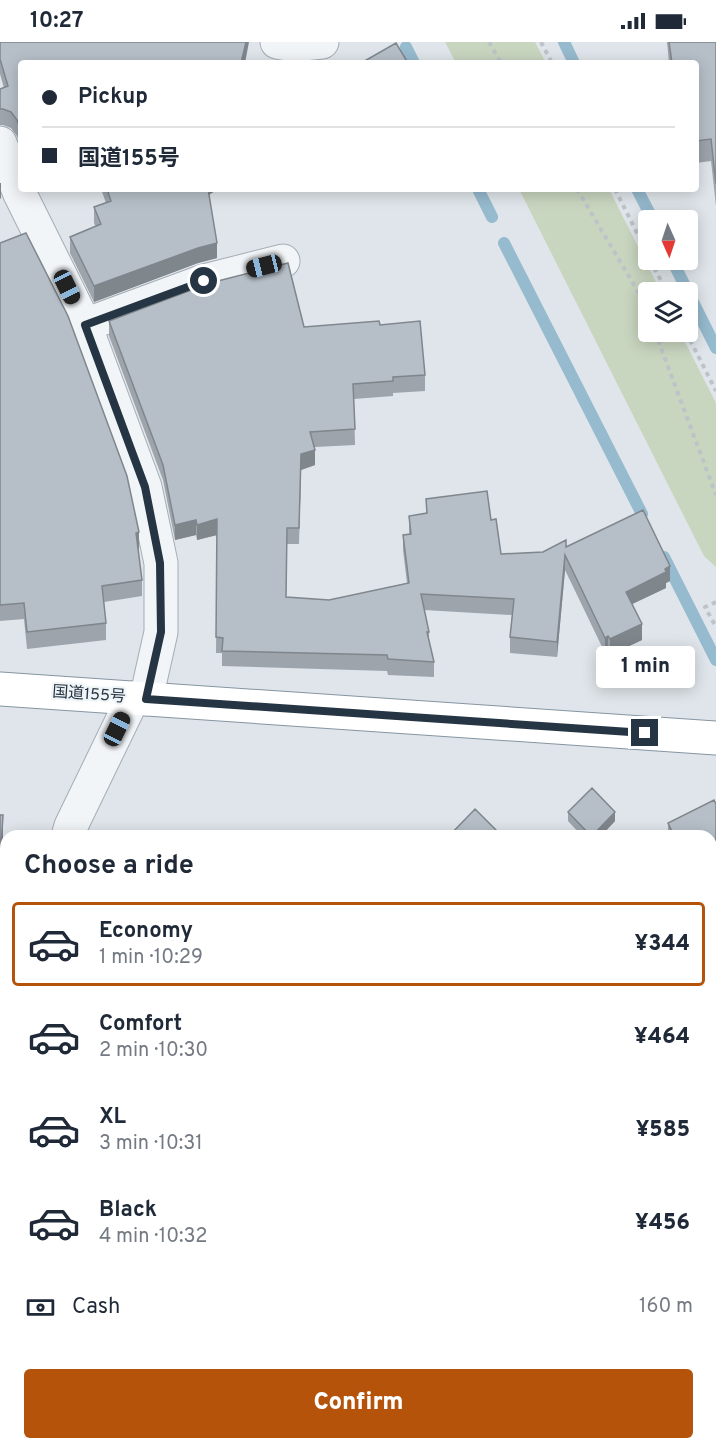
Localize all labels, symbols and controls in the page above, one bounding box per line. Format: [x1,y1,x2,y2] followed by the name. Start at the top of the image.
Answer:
[30,8,84,35] text: 10:27
[78,84,148,111] text: Pickup
[78,146,180,173] text: 国道155号
[638,210,698,270] north arrow
[638,210,698,342] map controls
[244,253,284,279] car
[51,267,83,307] car
[190,267,217,294] route start
[638,282,698,342] button: layers
[596,646,694,688] callout: 1 min
[621,654,670,680] text: 1 min
[51,682,127,708] street label: 国道155号
[101,709,133,749] car
[631,719,658,746] route end
[24,849,194,883] text: Choose a ride
[27,917,81,971] icon: car
[99,918,193,945] text: Economy
[635,931,690,958] text: ¥344
[99,945,203,971] text: 1 min · 10:29
[27,1010,81,1064] icon: car
[99,1011,182,1038] text: Comfort
[634,1024,690,1051] text: ¥464
[99,1038,208,1064] text: 2 min · 10:30
[27,1103,81,1157] icon: car
[99,1104,126,1131] text: XL
[636,1117,690,1144] text: ¥585
[99,1131,203,1157] text: 3 min · 10:31
[27,1196,81,1250] icon: car
[99,1197,157,1224] text: Black
[635,1210,690,1237] text: ¥456
[99,1224,207,1250] text: 4 min · 10:32
[24,1291,57,1324] icon: cash
[72,1294,121,1321] text: Cash
[639,1294,693,1320] text: 160 m
[24,1369,693,1438] button: Confirm

